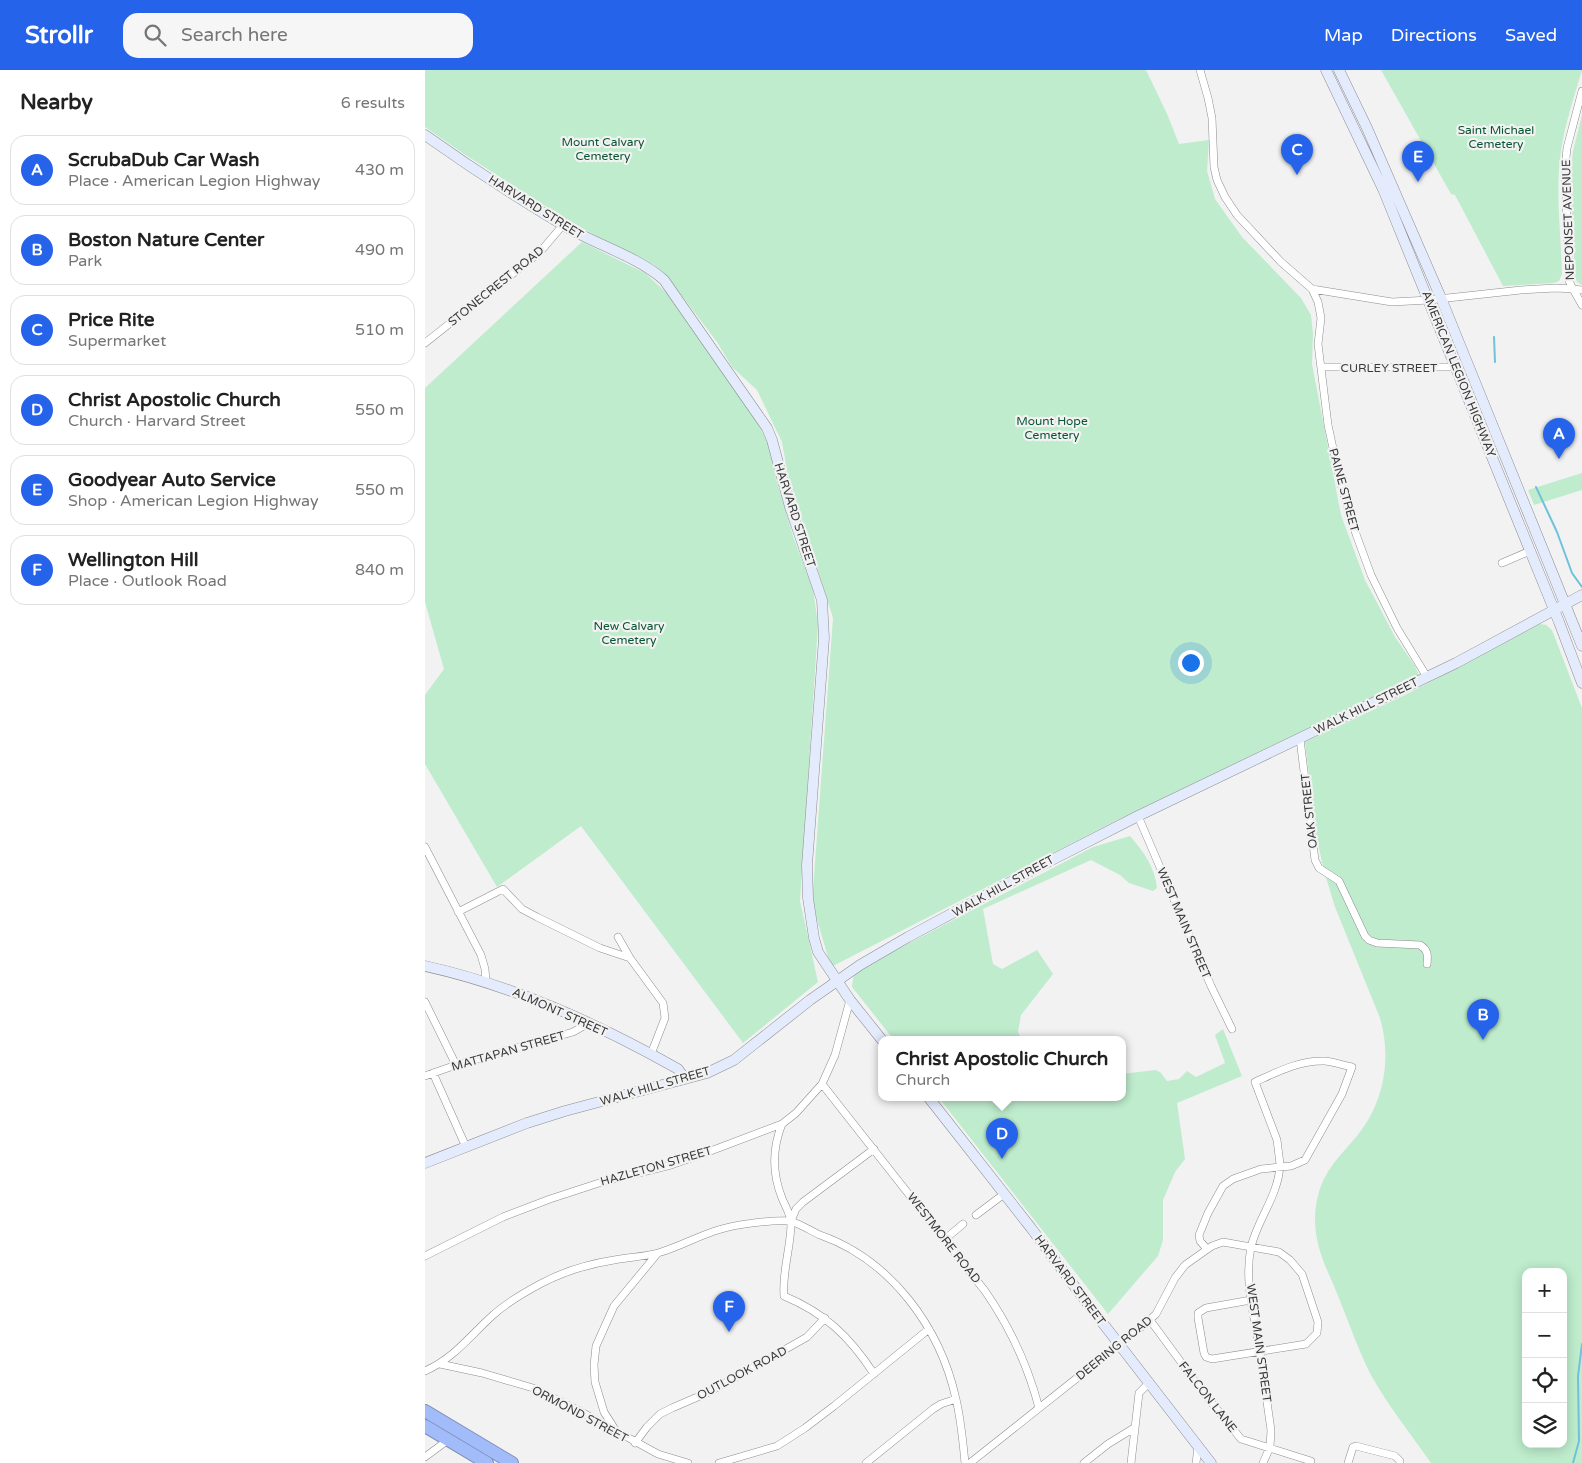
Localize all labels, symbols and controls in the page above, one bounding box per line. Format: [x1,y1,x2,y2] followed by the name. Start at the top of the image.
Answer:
[123,13,473,58] search box
[25,21,93,50] text: Strollr
[141,21,169,49] icon: search
[181,24,288,46] text: Search here
[1324,24,1363,46] text: Map
[1391,24,1477,46] text: Directions
[1505,24,1557,46] text: Saved
[20,90,93,115] text: Nearby
[341,93,405,113] text: 6 results
[1458,123,1534,151] park label: Saint Michael Cemetery
[1281,134,1313,175] pin: C
[561,135,645,163] park label: Mount Calvary Cemetery
[1402,141,1434,182] pin: E
[68,149,260,171] text: ScrubaDub Car Wash
[1559,159,1577,281] street label: NEPONSET AVENUE
[31,160,43,180] text: A
[355,160,404,180] text: 430 m
[68,171,320,191] text: Place · American Legion Highway
[486,172,587,242] street label: HARVARD STREET
[68,229,264,251] text: Boston Nature Center
[31,240,43,260] text: B
[355,240,404,260] text: 490 m
[445,243,547,329] street label: STONECREST ROAD
[68,251,102,271] text: Park
[1419,289,1499,460] street label: AMERICAN LEGION HIGHWAY
[68,309,155,331] text: Price Rite
[31,320,43,340] text: C
[355,320,404,340] text: 510 m
[68,331,166,351] text: Supermarket
[1341,361,1438,375] street label: CURLEY STREET
[68,389,281,411] text: Christ Apostolic Church
[31,400,43,420] text: D
[355,400,404,420] text: 550 m
[68,411,246,431] text: Church · Harvard Street
[1016,414,1088,442] park label: Mount Hope Cemetery
[1543,418,1575,459] pin: A
[1326,447,1362,534] street label: PAINE STREET
[771,461,819,570] street label: HARVARD STREET
[68,469,276,491] text: Goodyear Auto Service
[32,480,42,500] text: E
[355,480,404,500] text: 550 m
[68,491,319,511] text: Shop · American Legion Highway
[68,549,198,571] text: Wellington Hill
[32,560,42,580] text: F
[355,560,404,580] text: 840 m
[68,571,227,591] text: Place · Outlook Road
[594,619,665,647] park label: New Calvary Cemetery
[1178,650,1204,676] your location
[1312,674,1421,737] street label: WALK HILL STREET
[1298,772,1320,849] street label: OAK STREET
[950,852,1057,920] street label: WALK HILL STREET
[1154,865,1214,981] street label: WEST MAIN STREET
[510,985,610,1040] street label: ALMONT STREET
[1467,999,1499,1040] pin: B
[450,1028,567,1074] street label: MATTAPAN STREET
[878,1036,1126,1101] popup
[896,1048,1108,1070] text: Christ Apostolic Church
[598,1063,712,1108] street label: WALK HILL STREET
[896,1070,950,1090] text: Church
[986,1118,1018,1159] pin: D
[599,1143,714,1189] street label: HAZLETON STREET
[904,1190,984,1286] street label: WESTMORE ROAD
[1031,1232,1109,1328] street label: HARVARD STREET
[1522,1268,1567,1448] map controls
[1522,1268,1567,1313] button: +
[1244,1283,1274,1404] street label: WEST MAIN STREET
[713,1291,745,1332] pin: F
[1073,1313,1155,1383] street label: DEERING ROAD
[1522,1313,1567,1358] button: −
[695,1343,789,1403] street label: OUTLOOK ROAD
[1522,1358,1567,1403] button: locate
[1176,1359,1240,1435] street label: FALCON LANE
[530,1383,631,1446] street label: ORMOND STREET
[1522,1403,1567,1448] button: layers

